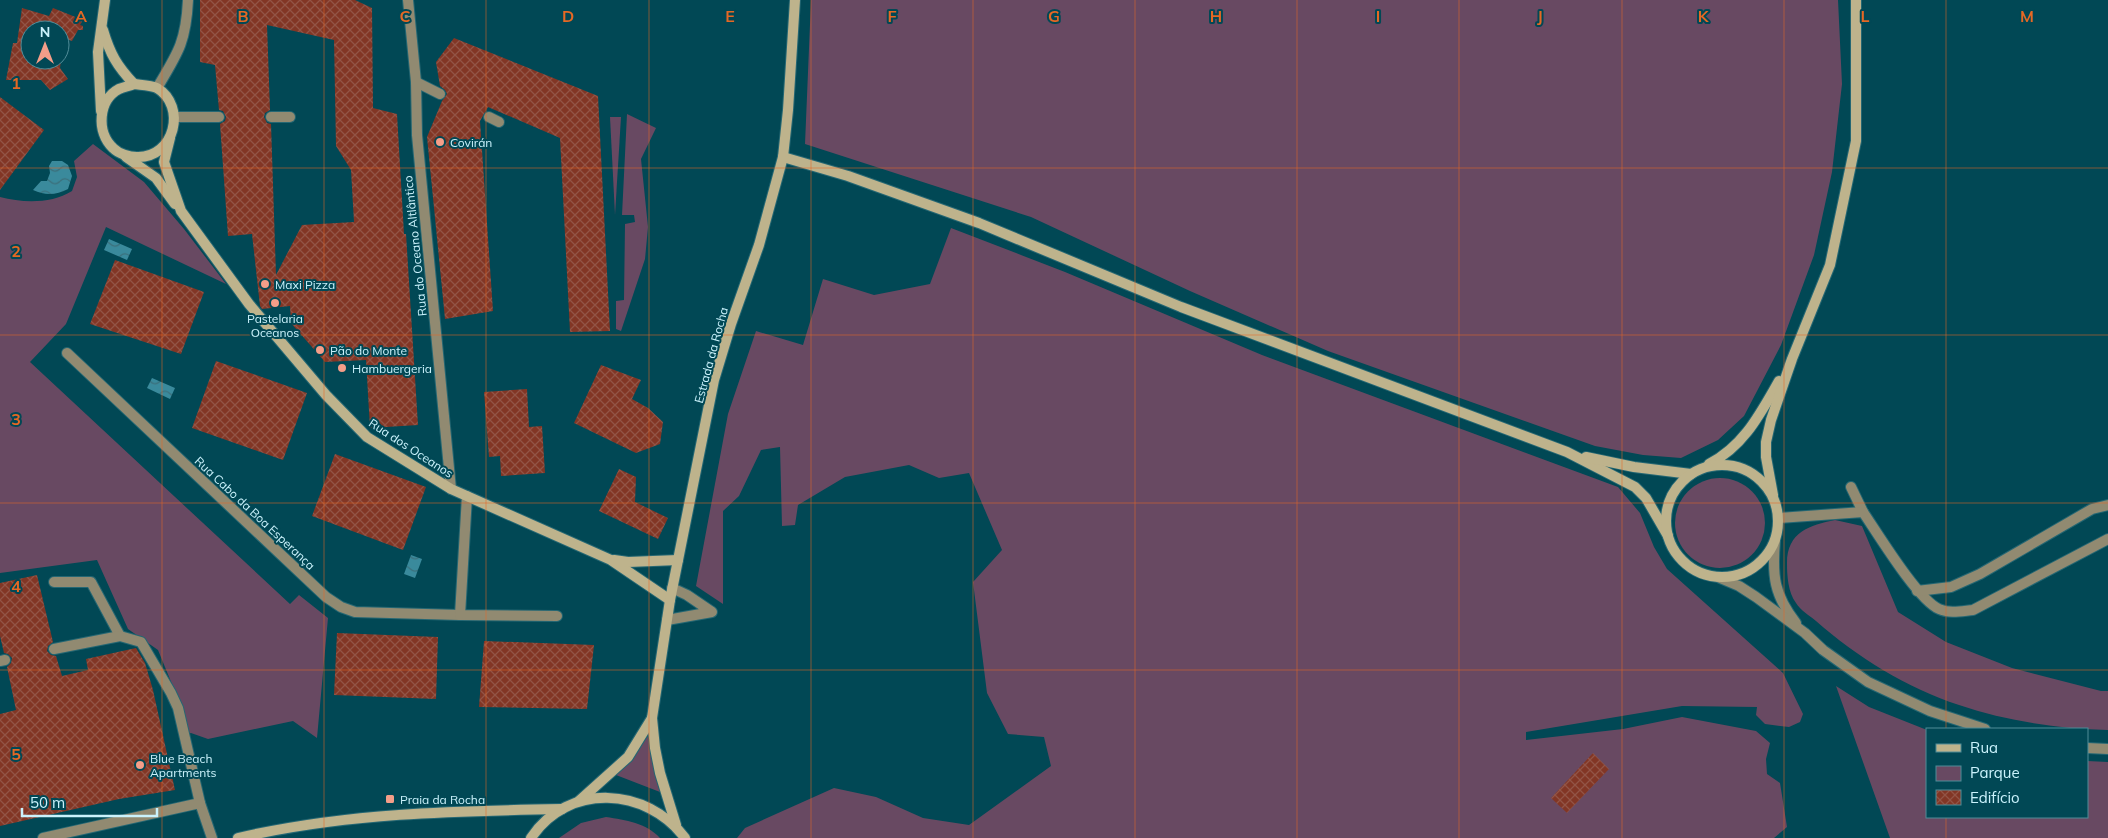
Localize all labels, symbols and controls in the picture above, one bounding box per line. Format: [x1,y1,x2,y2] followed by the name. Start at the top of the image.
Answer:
[75,6,87,26] text: A
[237,6,249,26] text: B
[400,6,411,26] text: C
[562,6,574,26] text: D
[725,6,735,26] text: E
[887,6,897,26] text: F
[1048,6,1060,26] text: G
[1210,6,1222,26] text: H
[1376,6,1380,26] text: I
[1537,6,1543,26] text: J
[1698,6,1710,26] text: K
[1861,6,1870,26] text: L
[2020,6,2034,26] text: M
[20,20,70,70] north arrow
[40,23,50,41] text: N
[11,73,21,93] text: 1
[450,135,492,150] place label: Covirán
[434,136,446,148] marker: Covirán
[400,175,430,317] street label: Rua do Oceano Altlântico
[11,241,21,261] text: 2
[275,277,335,292] place label: Maxi Pizza
[259,278,271,290] marker: Maxi Pizza
[269,297,281,309] marker: Pastelaria Oceanos
[691,305,731,405] street label: Estrada da Rocha
[247,311,303,340] place label: Pastelaria Oceanos
[330,343,407,358] place label: Pão do Monte
[314,344,326,356] marker: Pão do Monte
[352,361,432,376] place label: Hambuergeria
[336,362,348,374] marker: Hambuergeria
[11,409,21,429] text: 3
[366,415,456,481] street label: Rua dos Oceanos
[192,453,318,573] street label: Rua Cabo da Boa Esperança
[11,576,21,596] text: 4
[1926,728,2088,818] legend
[1970,738,1998,757] text: Rua
[11,744,21,764] text: 5
[150,751,216,780] place label: Blue Beach Apartments
[134,759,146,771] marker: Blue Beach Apartments
[1970,763,2020,782] text: Parque
[22,786,158,818] scale bar
[1970,788,2020,807] text: Edifício
[400,792,485,807] place label: Praia da Rocha
[30,793,65,812] text: 50 m
[384,793,396,805] marker: Praia da Rocha

